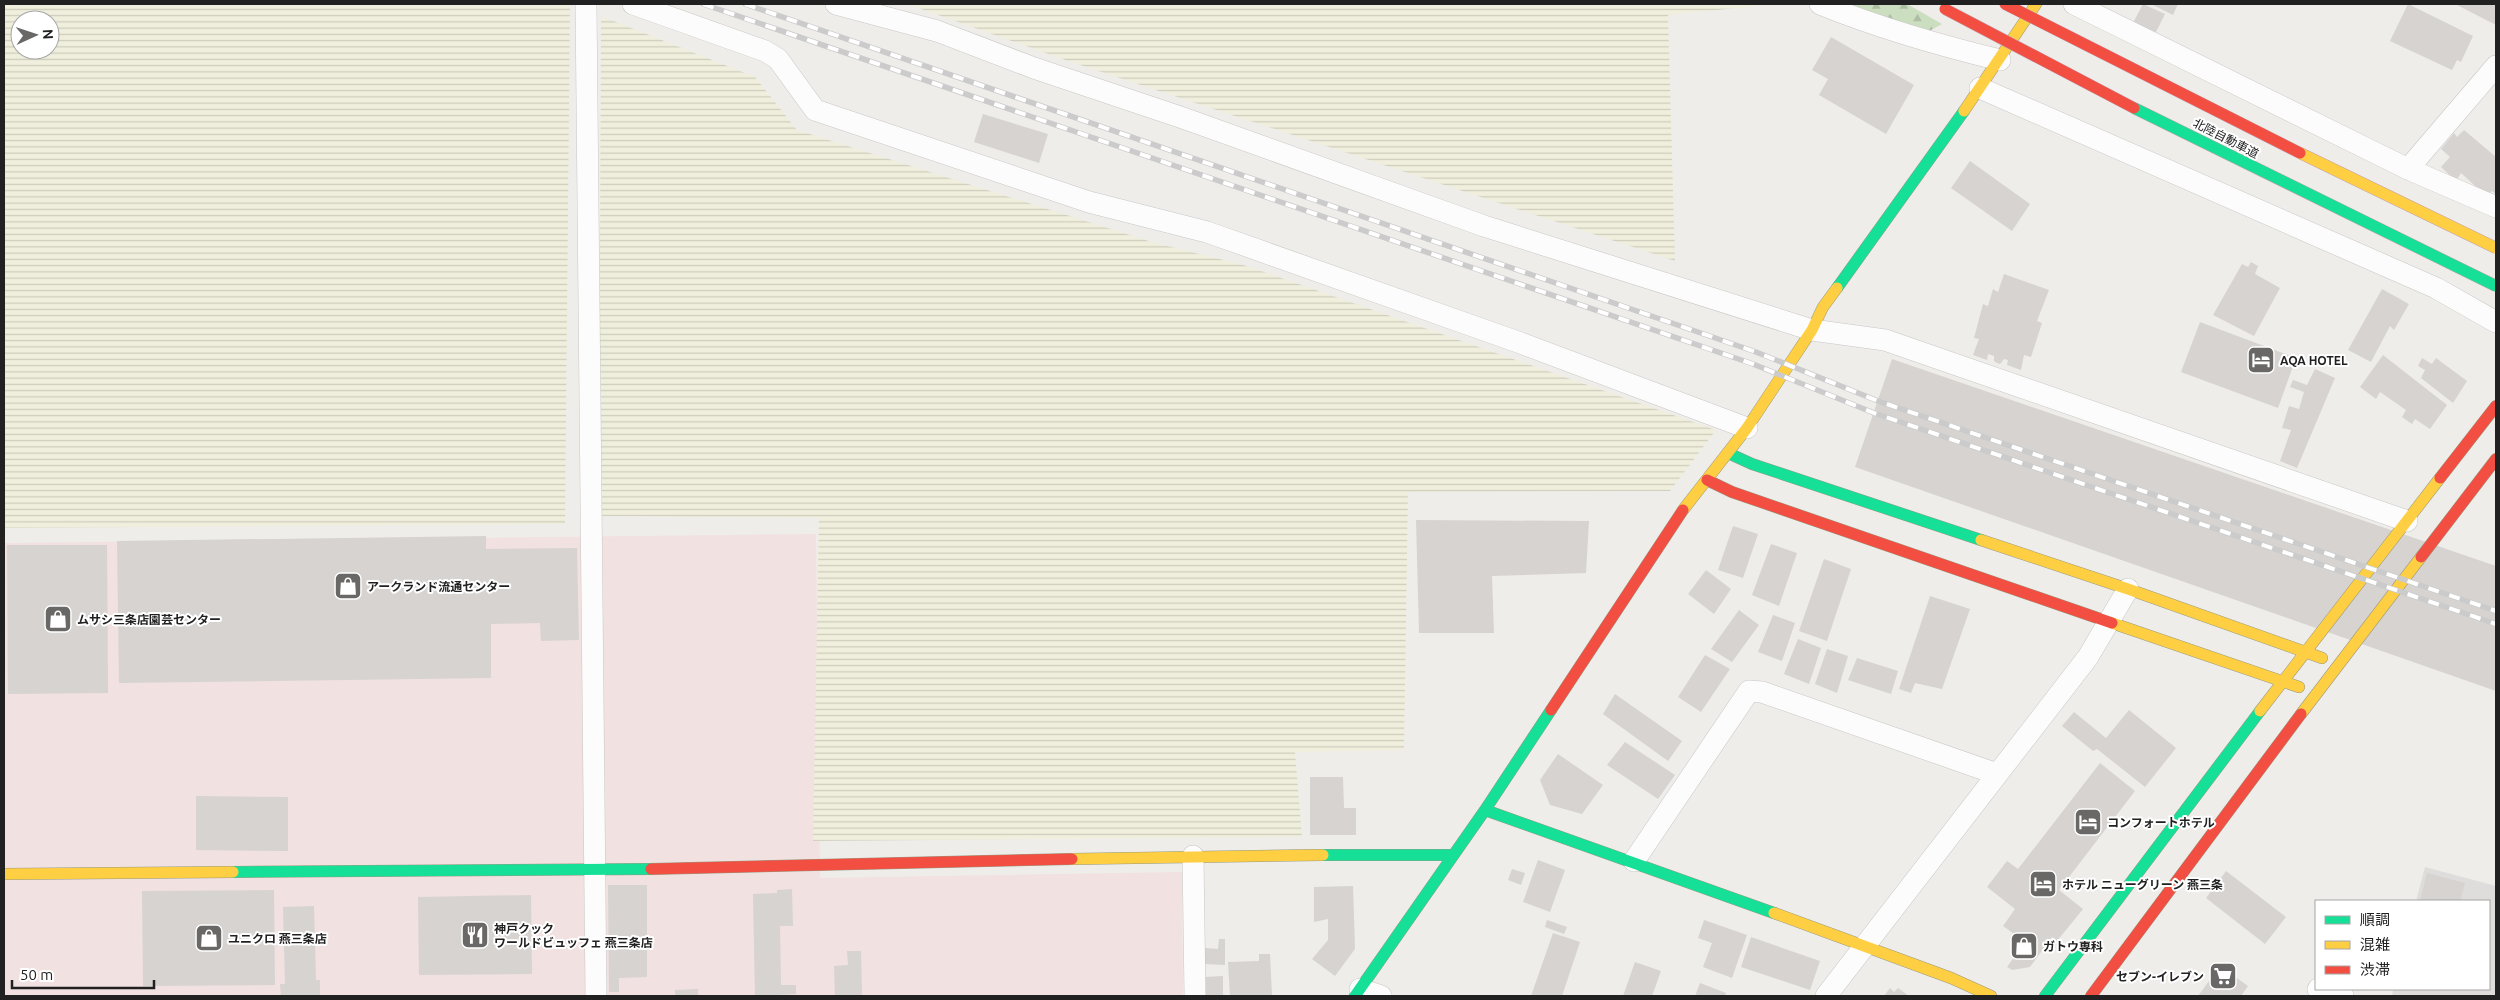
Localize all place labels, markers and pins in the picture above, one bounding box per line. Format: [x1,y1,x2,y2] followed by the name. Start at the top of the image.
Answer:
[2246,345,2276,375] hotel icon: AQA HOTEL
[2280,354,2348,367] place label: AQA HOTEL
[333,571,363,601] shop icon: アークランド流通センター
[367,580,510,593] place label: アークランド流通センター
[43,604,73,634] shop icon: ムサシ三条店園芸センター
[77,613,221,626] place label: ムサシ三条店園芸センター
[2073,807,2103,837] hotel icon: コンフォートホテル
[2107,816,2215,829] place label: コンフォートホテル
[2028,869,2058,899] hotel icon: ホテル ニューグリーン 燕三条
[2062,878,2223,891] place label: ホテル ニューグリーン 燕三条
[460,920,490,950] restaurant icon: 神戸クック ワールドビュッフェ 燕三条店
[494,922,653,949] place label: 神戸クック ワールドビュッフェ 燕三条店
[194,923,224,953] shop icon: ユニクロ 燕三条店
[2009,931,2039,961] shop icon: ガトウ専科
[228,932,327,945] place label: ユニクロ 燕三条店
[2043,940,2103,953] place label: ガトウ専科
[2208,961,2238,991] supermarket icon: セブン-イレブン
[2116,970,2204,983] place label: セブン-イレブン

